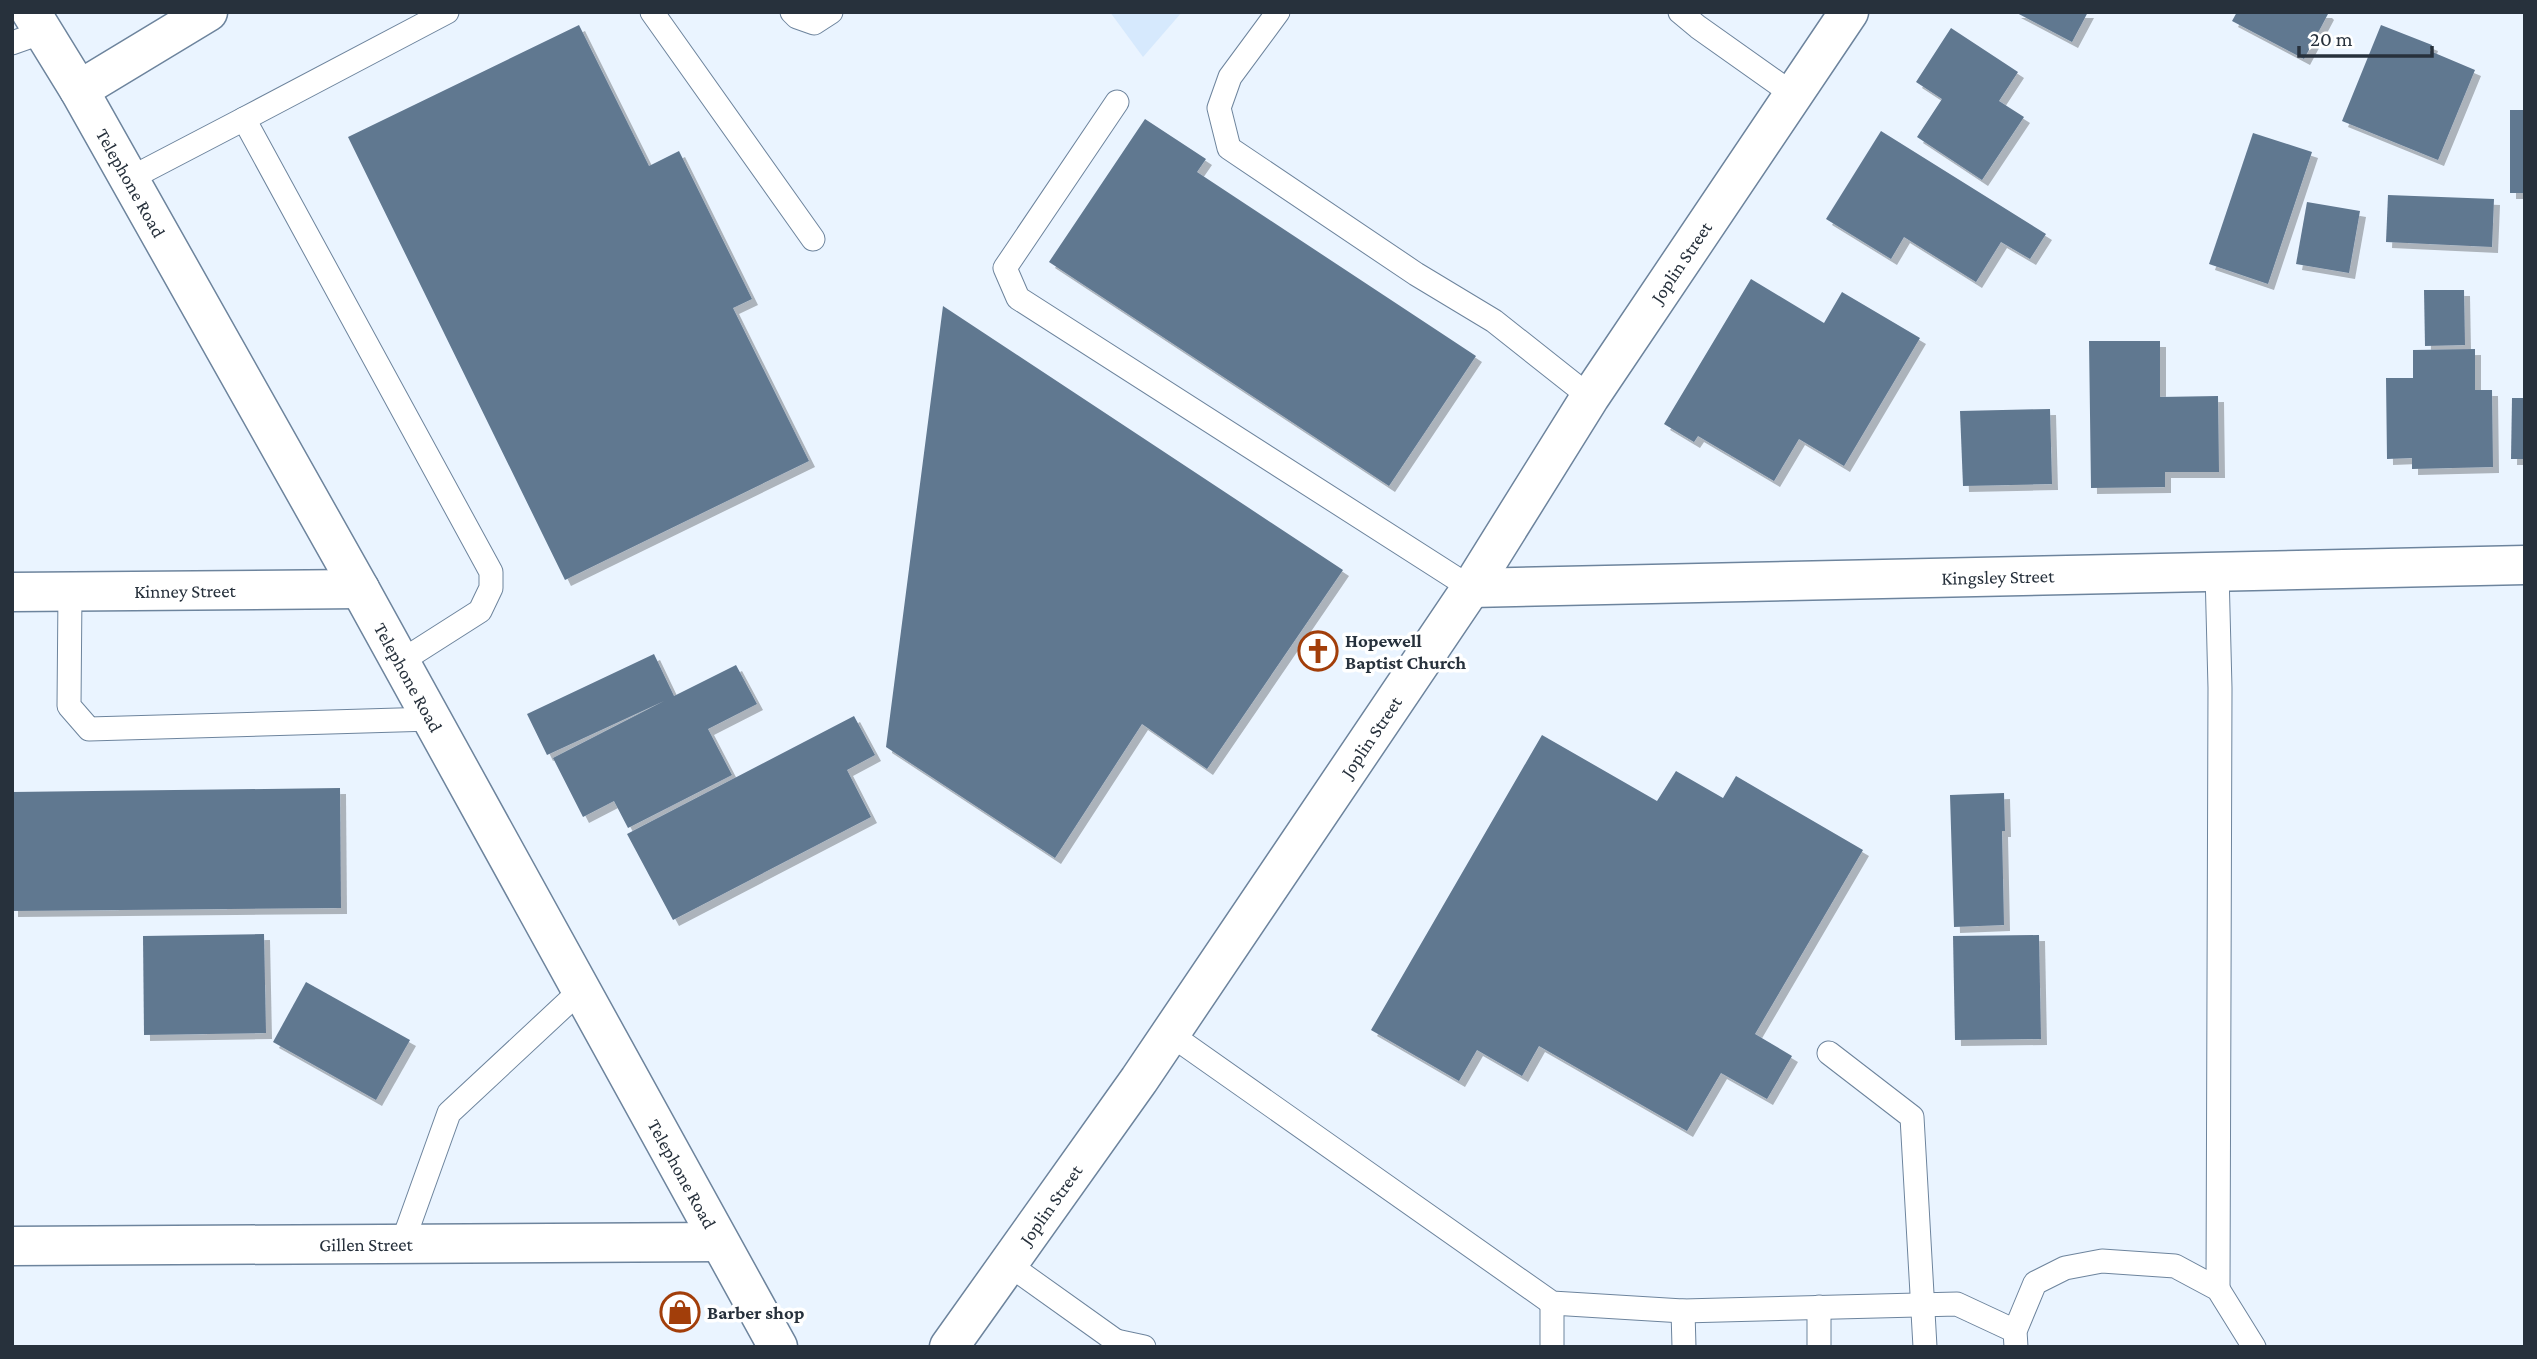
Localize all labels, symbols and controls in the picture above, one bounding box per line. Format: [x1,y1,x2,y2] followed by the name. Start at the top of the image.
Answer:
[2299,14,2432,58] scale bar
[2310,27,2353,51] text: 20 m
[92,125,170,241] street label: Telephone Road
[1645,217,1716,309] street label: Joplin Street
[1941,565,2055,589] street label: Kingsley Street
[134,580,237,602] street label: Kinney Street
[370,619,447,736] street label: Telephone Road
[1297,630,1339,672] church icon: Hopewell Baptist Church
[1345,630,1466,673] place label: Hopewell Baptist Church
[1335,692,1406,783] street label: Joplin Street
[643,1116,721,1232] street label: Telephone Road
[1014,1160,1087,1250] street label: Joplin Street
[319,1234,414,1255] street label: Gillen Street
[659,1291,701,1333] shop icon: Barber shop
[707,1302,804,1323] place label: Barber shop

